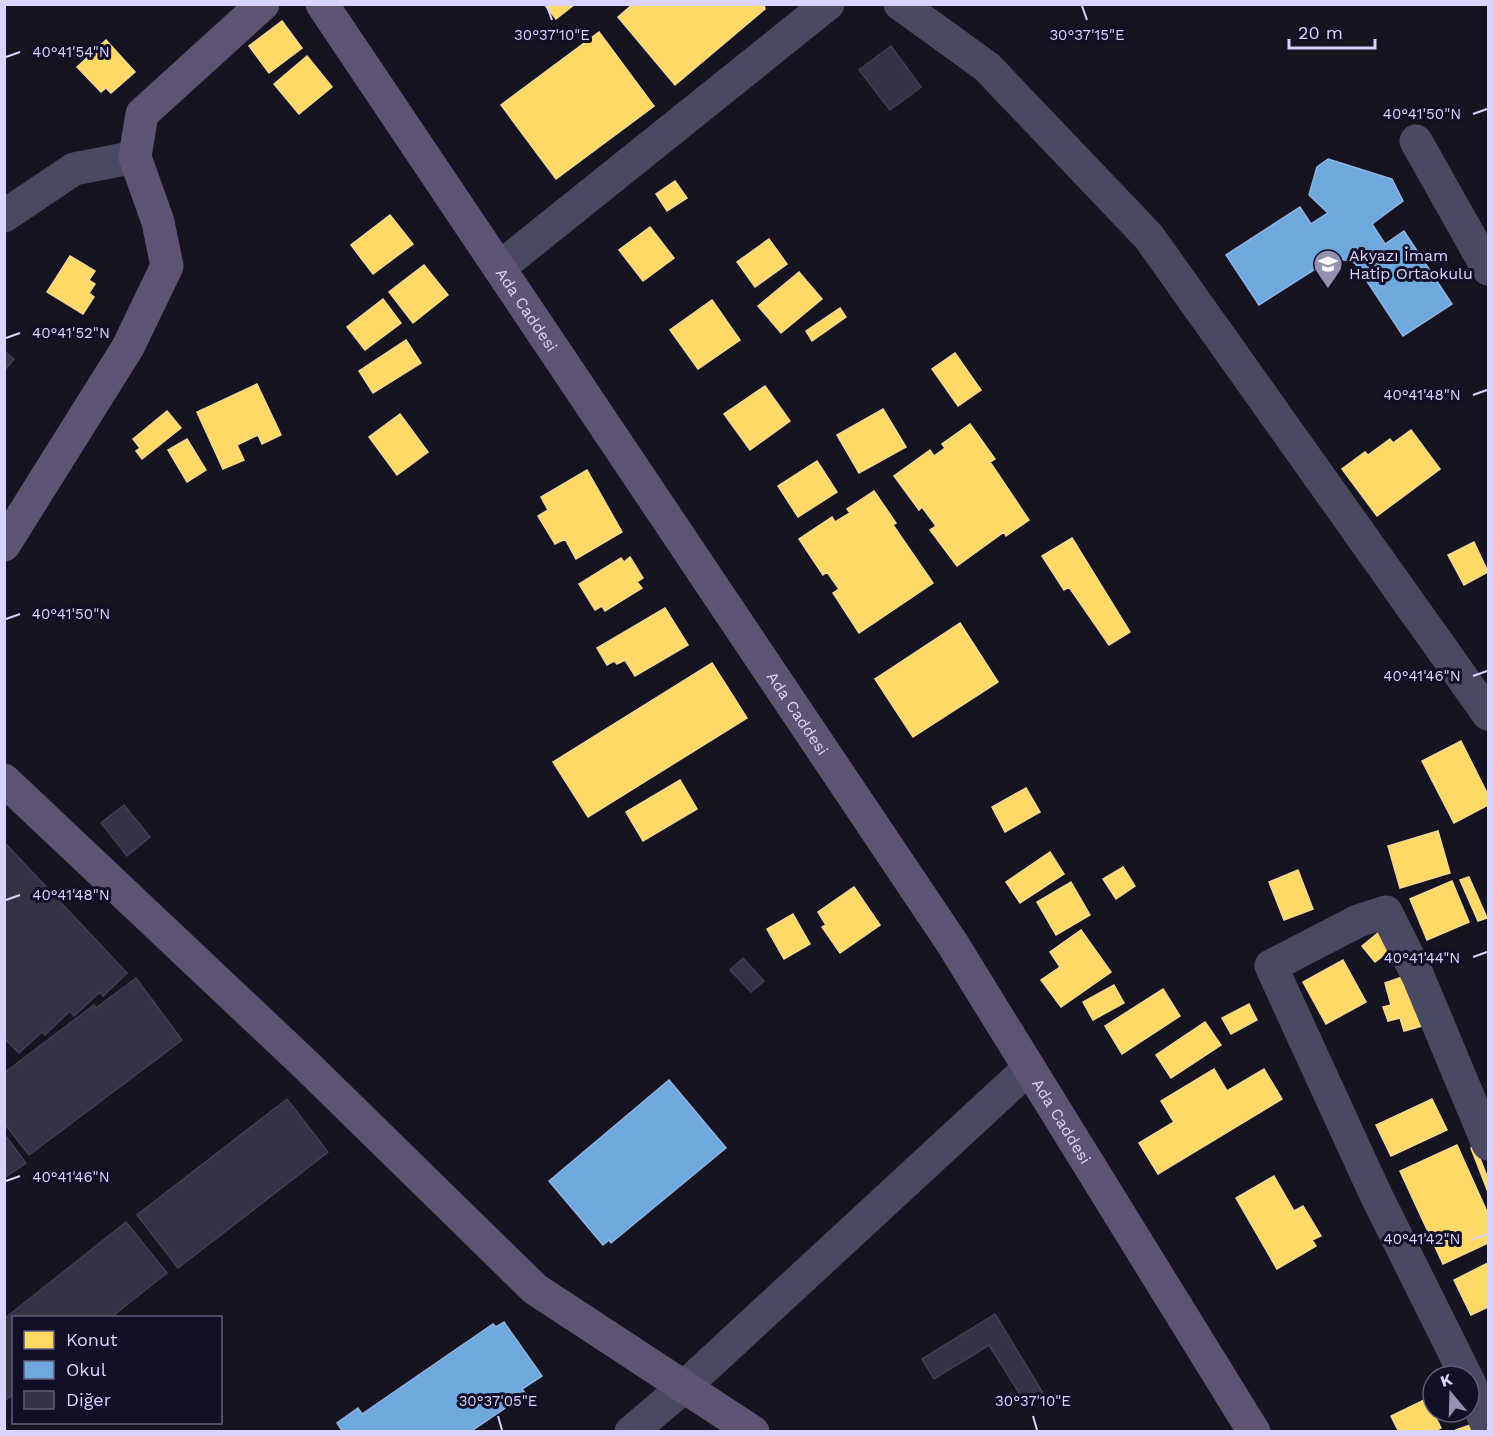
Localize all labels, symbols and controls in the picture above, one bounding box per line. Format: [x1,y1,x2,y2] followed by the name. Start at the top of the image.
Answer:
[1289,12,1374,50] scale bar
[1298,22,1343,43] text: 20 m
[514,26,590,44] text: 30°37'10"E
[1049,26,1125,44] text: 30°37'15"E
[32,43,110,61] text: 40°41'54"N
[1383,105,1461,123] text: 40°41'50"N
[1349,246,1473,283] place label: Akyazı İmam Hatip Ortaokulu
[1312,248,1344,290] school or university icon: Akyazı İmam Hatip Ortaokulu
[492,264,561,355] street label: Ada Caddesi
[32,324,110,342] text: 40°41'52"N
[1383,386,1461,404] text: 40°41'48"N
[32,605,110,623] text: 40°41'50"N
[1383,667,1461,685] text: 40°41'46"N
[763,668,832,759] street label: Ada Caddesi
[32,886,110,904] text: 40°41'48"N
[1384,949,1460,967] text: 40°41'44"N
[1028,1075,1095,1167] street label: Ada Caddesi
[32,1168,110,1186] text: 40°41'46"N
[1384,1230,1460,1248] text: 40°41'42"N
[12,1316,222,1424] legend
[66,1329,118,1350] text: Konut
[66,1359,107,1380] text: Okul
[1421,1364,1481,1424] north arrow
[1438,1370,1455,1391] text: K
[66,1389,111,1410] text: Diğer
[459,1392,537,1410] text: 30°37'05"E
[995,1392,1071,1410] text: 30°37'10"E

